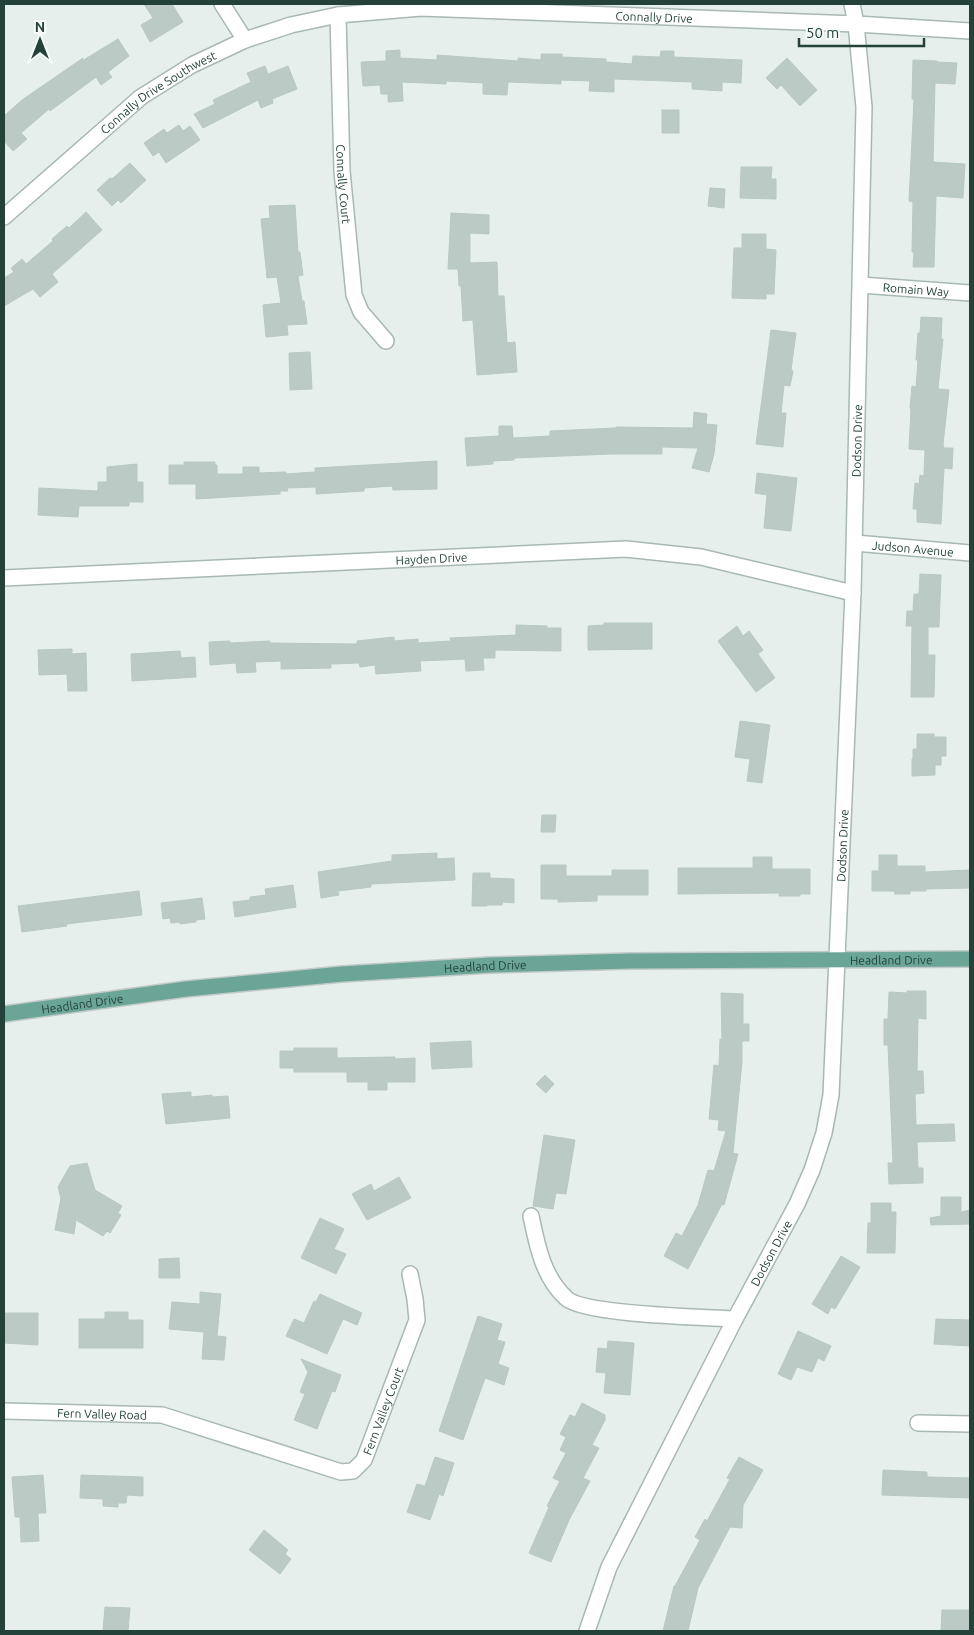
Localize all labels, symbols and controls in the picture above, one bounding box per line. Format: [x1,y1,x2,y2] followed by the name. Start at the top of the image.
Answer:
[615,9,693,24] street label: Connally Drive
[15,15,65,65] north arrow
[799,15,924,47] scale bar
[35,19,45,35] text: N
[806,24,839,41] text: 50 m
[98,48,218,136] street label: Connally Drive Southwest
[335,144,354,224] street label: Connally Court
[882,280,950,298] street label: Romain Way
[849,404,864,477] street label: Dodson Drive
[871,538,954,558] street label: Judson Avenue
[395,550,468,566] street label: Hayden Drive
[834,809,850,882] street label: Dodson Drive
[850,953,933,966] street label: Headland Drive
[444,957,527,974] street label: Headland Drive
[40,991,124,1015] street label: Headland Drive
[748,1218,794,1288] street label: Dodson Drive
[360,1365,405,1457] street label: Fern Valley Court
[57,1406,147,1421] street label: Fern Valley Road

